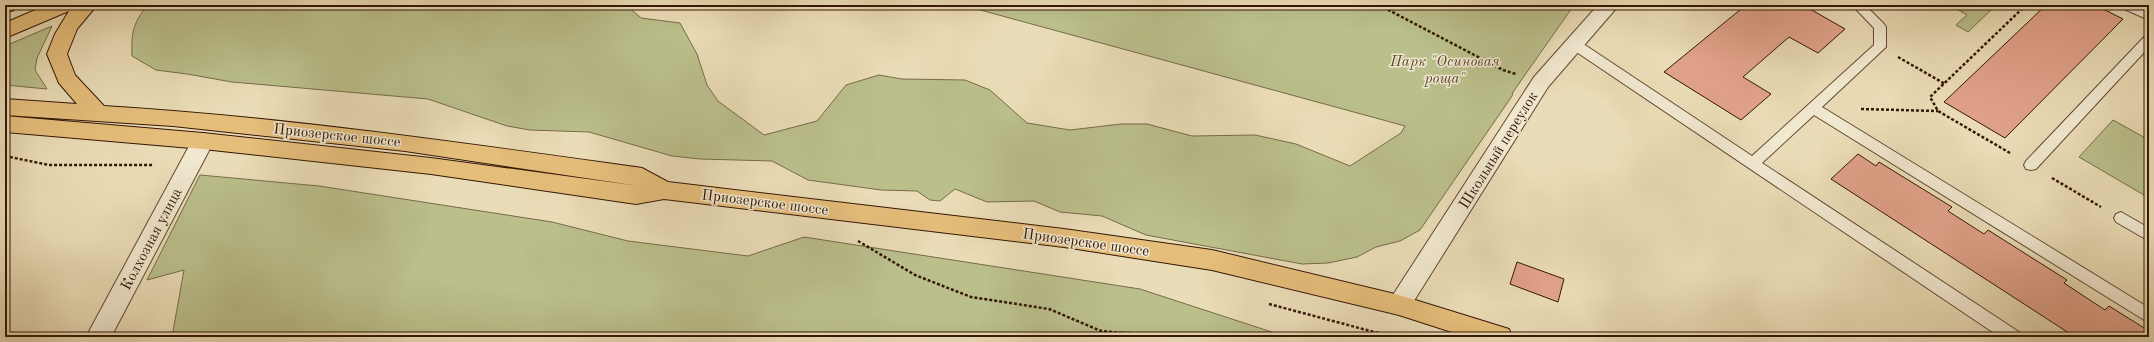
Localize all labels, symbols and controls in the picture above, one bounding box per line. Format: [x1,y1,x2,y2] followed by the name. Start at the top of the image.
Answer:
[1389,55,1500,87] park label: Парк "Осиновая роща"
[1457,89,1542,212] street label: Школьный переулок
[273,122,401,151] street label: Приозерское шоссе
[119,186,186,293] street label: Колхозная улица
[701,188,829,219] street label: Приозерское шоссе
[1021,227,1150,260] street label: Приозерское шоссе

